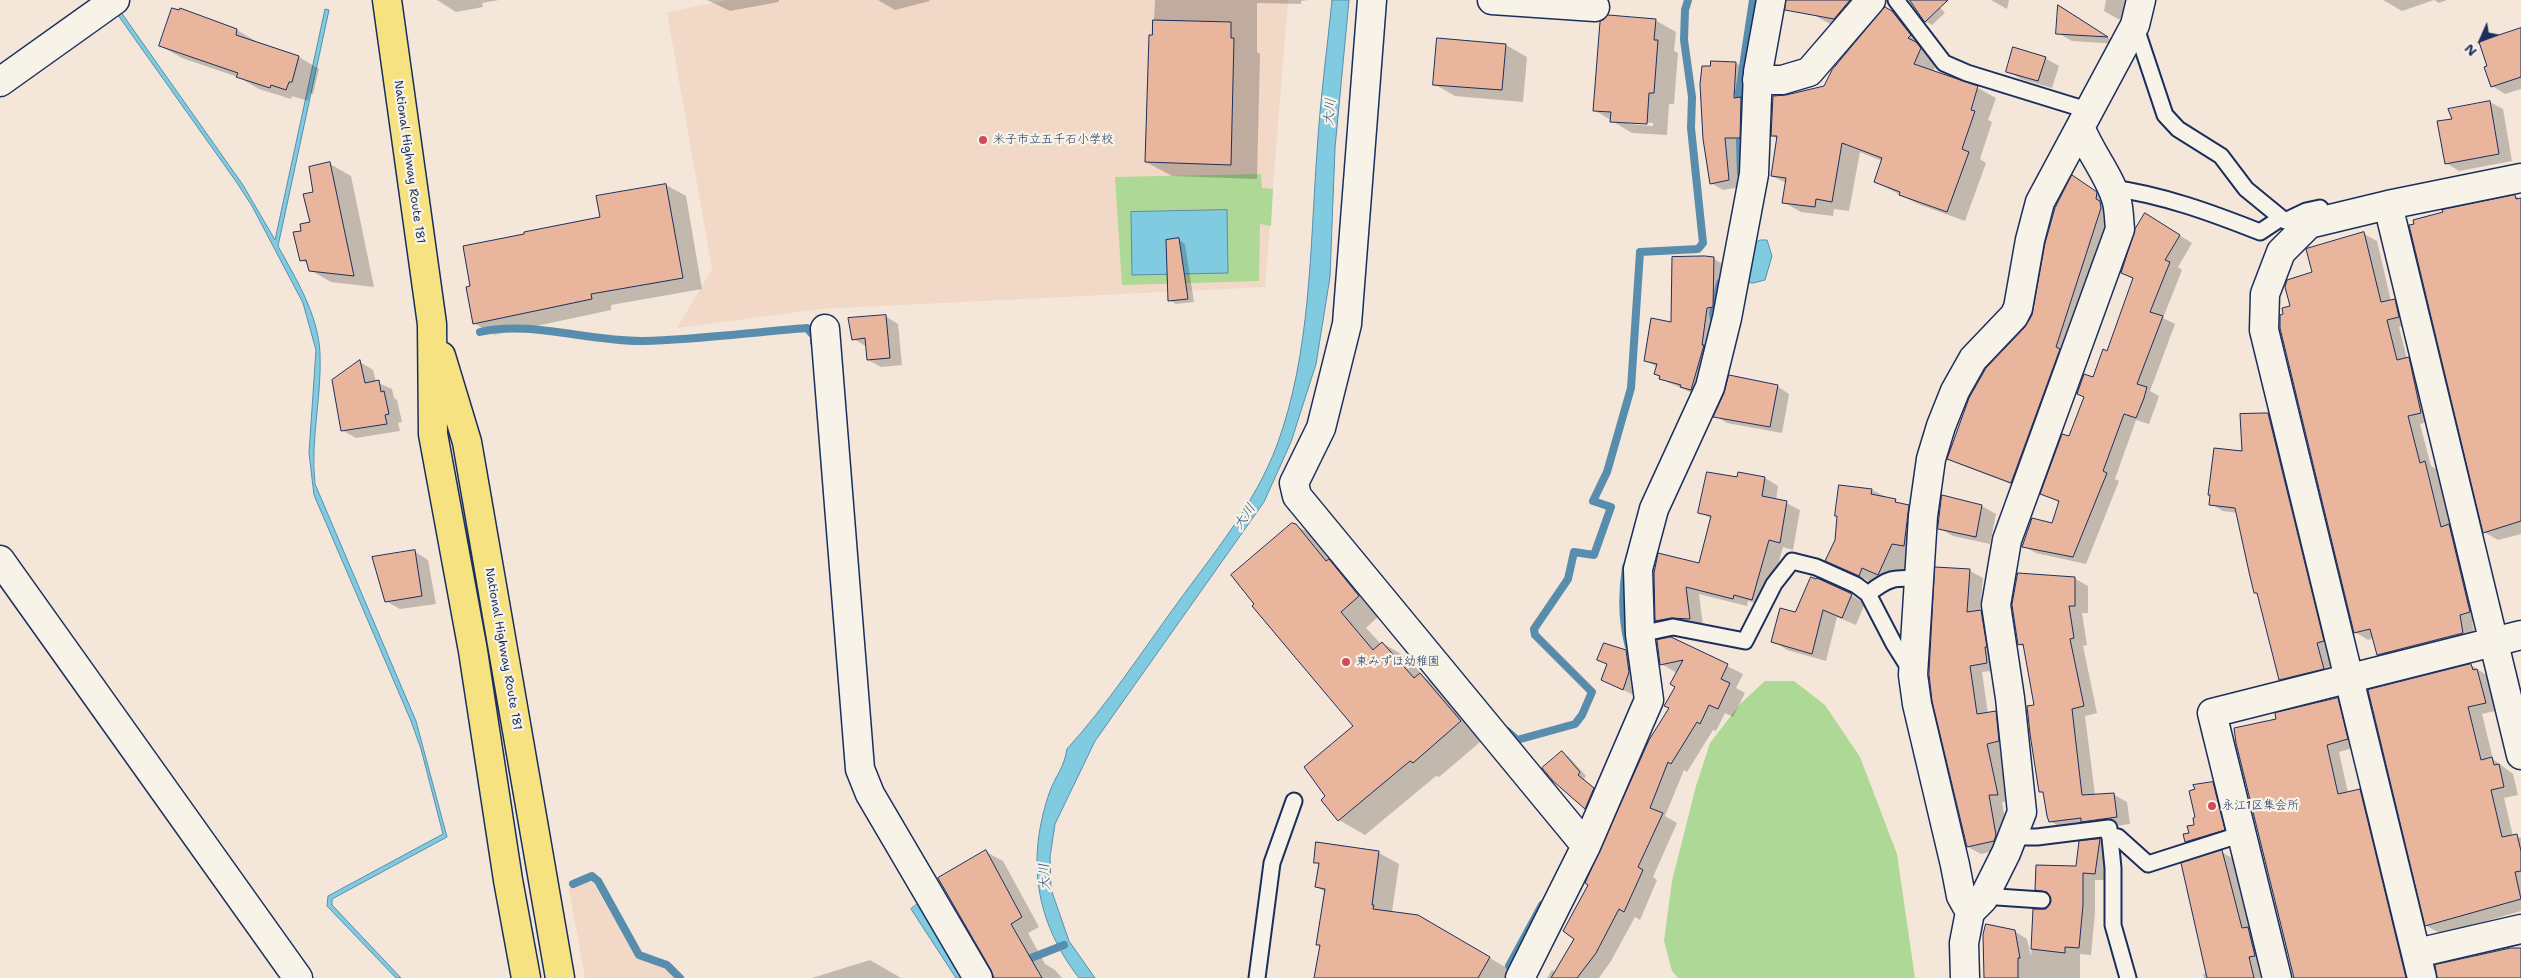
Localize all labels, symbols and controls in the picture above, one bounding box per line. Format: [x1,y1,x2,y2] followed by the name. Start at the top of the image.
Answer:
[2456,15,2506,65] north arrow
[2460,40,2481,61] text: N
[390,79,428,245] street label: National Highway Route 181
[1320,97,1340,127] water label: 大川
[993,133,1113,147] place label: 米子市立五千石小学校
[977,134,989,146] marker: 米子市立五千石小学校
[1230,501,1260,533] water label: 大川
[482,567,524,731] street label: National Highway Route 181
[1356,655,1440,669] place label: 東みずほ幼稚園
[1340,656,1352,668] marker: 東みずほ幼稚園
[2222,799,2299,813] place label: 永江1区集会所
[2206,800,2218,812] marker: 永江1区集会所
[1036,863,1054,891] water label: 大川

